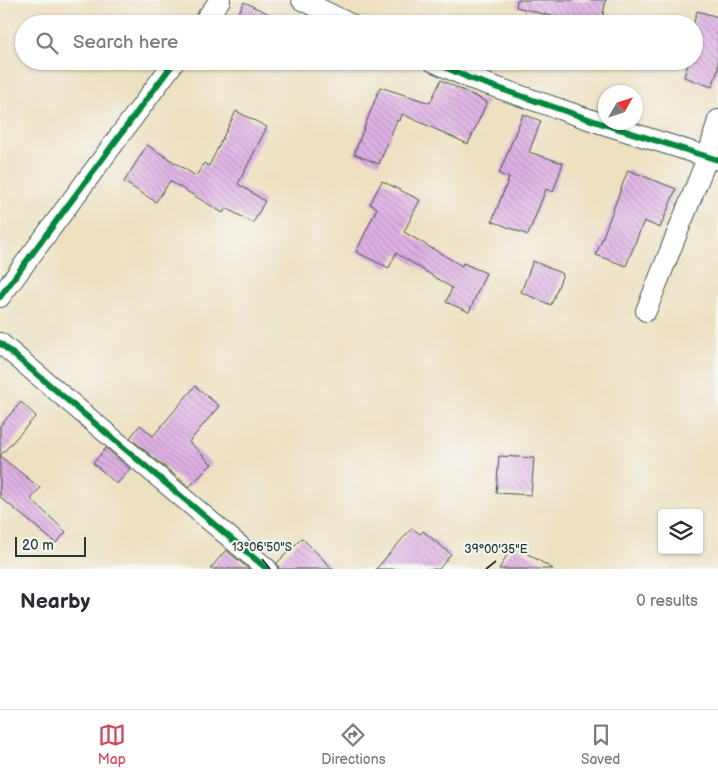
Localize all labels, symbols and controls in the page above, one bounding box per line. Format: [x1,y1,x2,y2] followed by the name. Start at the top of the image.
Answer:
[15,15,703,70] search box
[33,29,61,57] icon: search
[73,31,178,54] text: Search here
[598,85,643,130] north arrow
[658,509,703,554] map controls
[658,509,703,554] button: layers
[15,534,86,557] scale bar
[22,537,54,554] text: 20 m
[232,540,292,555] text: 13°06'50"S
[464,542,528,557] text: 39°00'35"E
[20,589,90,614] text: Nearby
[636,592,698,611] text: 0 results
[98,721,126,768] tab: Map
[321,721,386,768] tab: Directions
[581,721,620,768] tab: Saved

